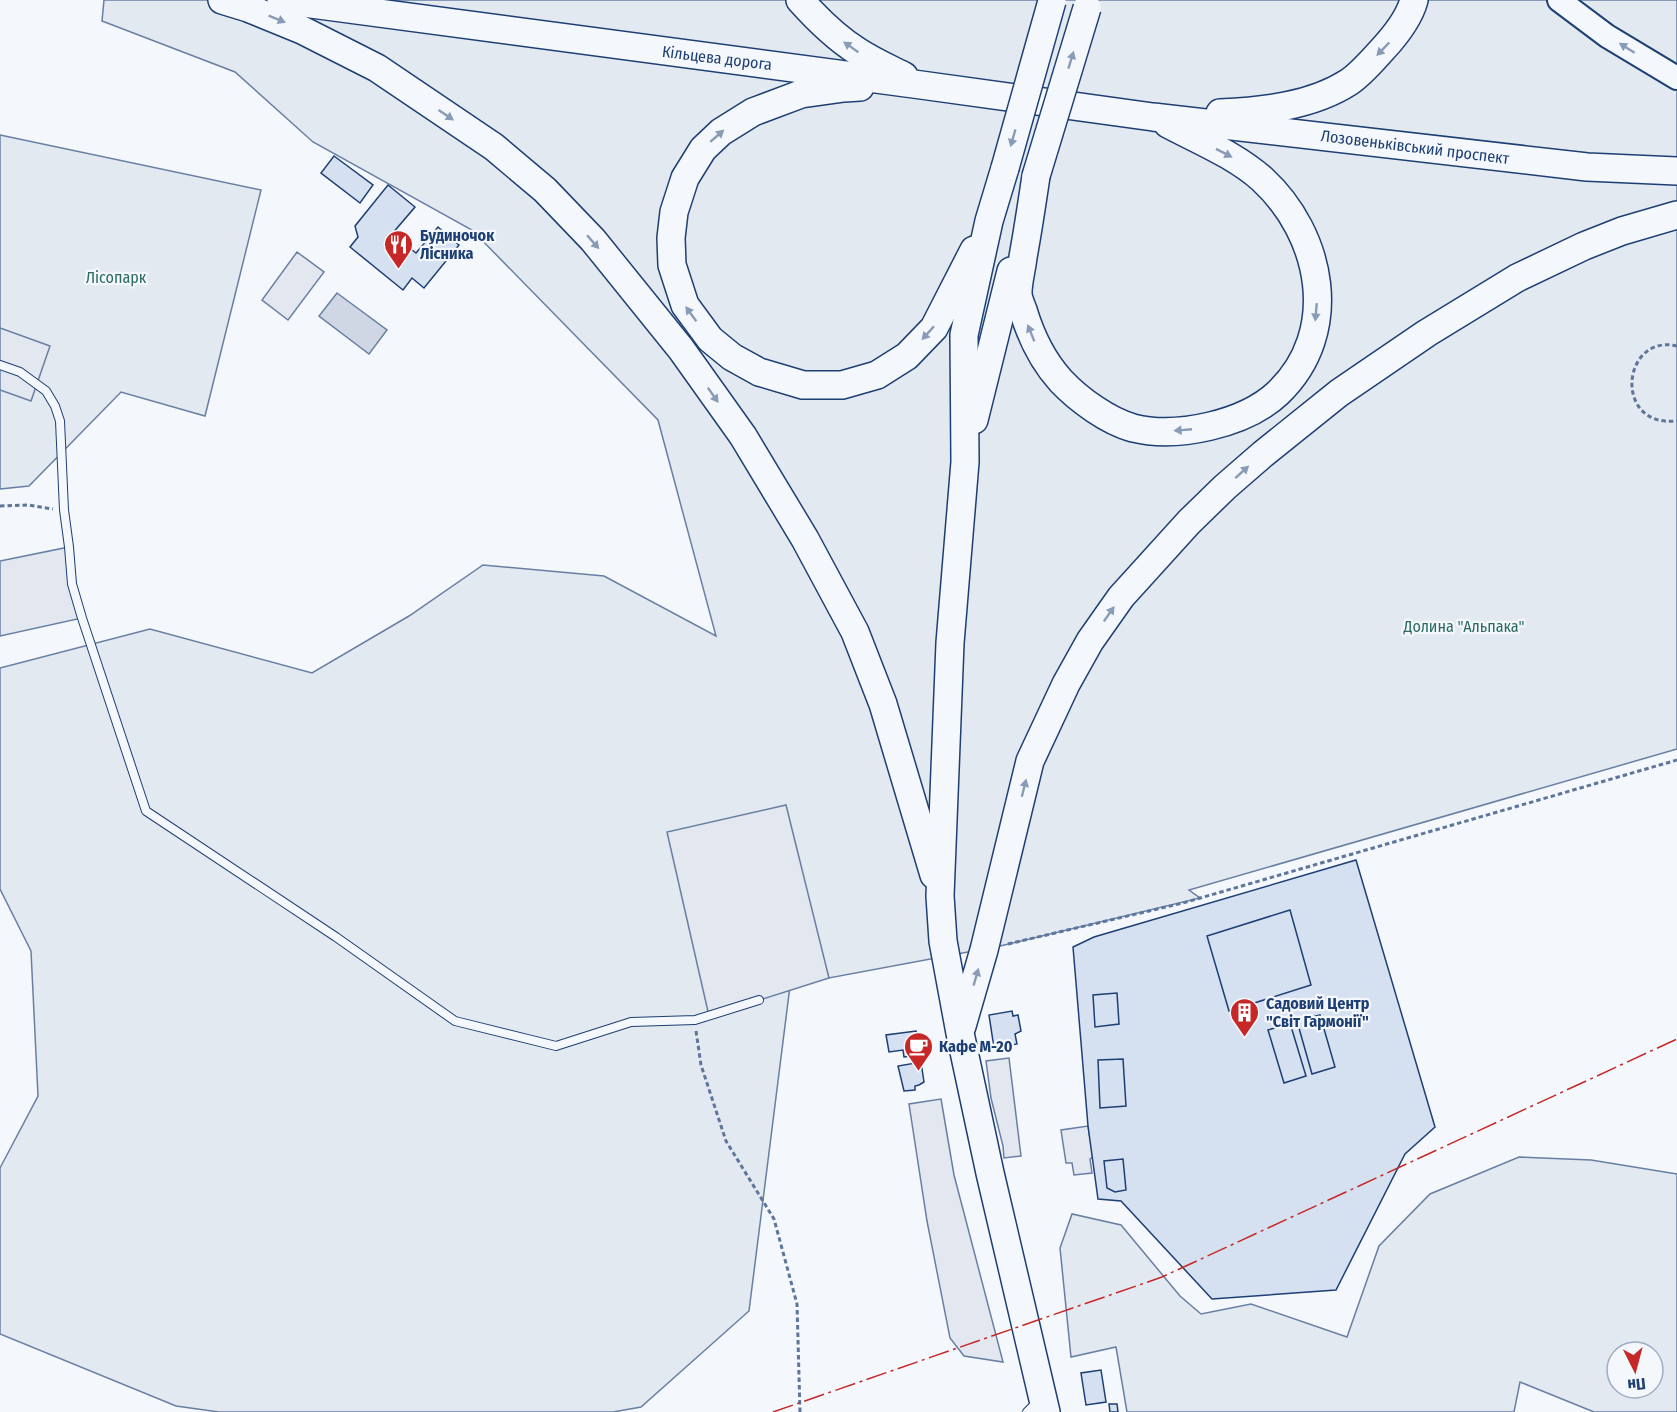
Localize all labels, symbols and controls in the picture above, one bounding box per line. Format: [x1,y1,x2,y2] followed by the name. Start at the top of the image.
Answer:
[268,15,286,25] one-way arrow
[844,41,860,53] one-way arrow
[1377,41,1390,56] one-way arrow
[661,42,773,74] street label: Кільцева дорога
[1619,42,1635,53] one-way arrow
[1067,51,1076,69] one-way arrow
[438,109,454,121] one-way arrow
[1320,126,1511,168] street label: Лозовеньківський проспект
[1008,129,1017,147] one-way arrow
[709,130,724,143] one-way arrow
[1216,148,1233,158] one-way arrow
[420,226,495,263] place label: Будиночок Лісника
[383,228,415,270] restaurant icon: Будиночок Лісника
[587,234,600,249] one-way arrow
[86,268,147,287] park label: Лісопарк
[1311,302,1321,321] one-way arrow
[685,306,697,322] one-way arrow
[1026,323,1036,341] one-way arrow
[922,325,935,341] one-way arrow
[707,388,719,403] one-way arrow
[1174,425,1193,435] one-way arrow
[1235,465,1250,479] one-way arrow
[1103,606,1115,622] one-way arrow
[1402,617,1525,636] park label: Долина "Альпака"
[1019,779,1029,797] one-way arrow
[972,968,981,986] one-way arrow
[1266,994,1370,1031] place label: Садовий Центр "Світ Гармонії"
[1229,996,1261,1038] building icon: Садовий Центр "Світ Гармонії"
[902,1030,934,1072] cafe icon: Кафе М-20
[939,1037,1013,1056] place label: Кафе М-20
[1605,1340,1665,1400] north arrow
[1627,1374,1647,1395] text: Пн

